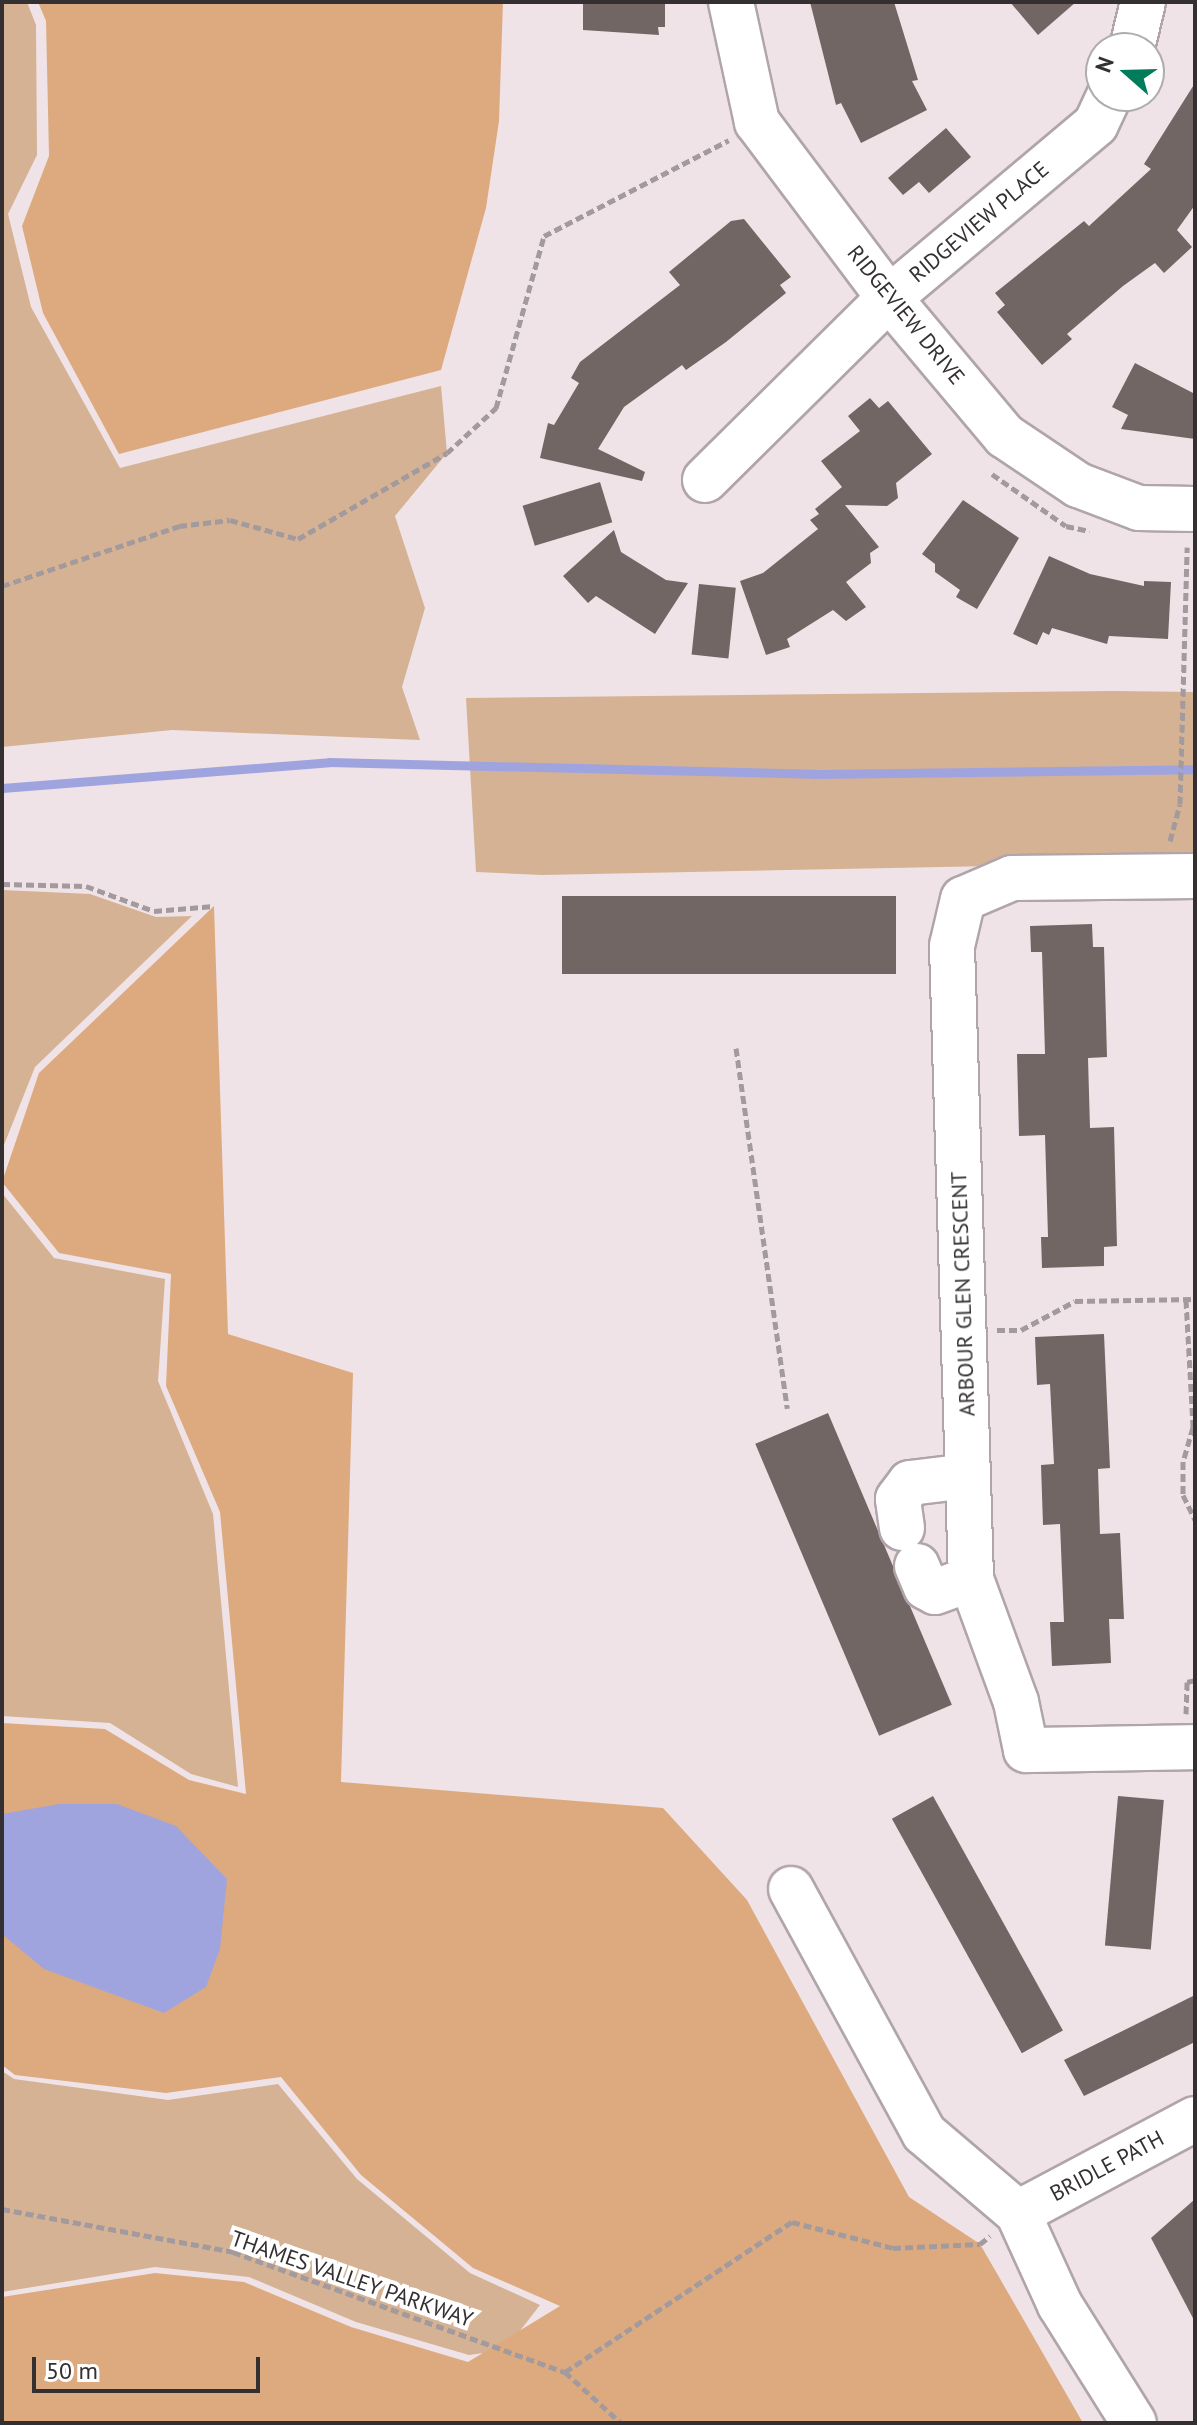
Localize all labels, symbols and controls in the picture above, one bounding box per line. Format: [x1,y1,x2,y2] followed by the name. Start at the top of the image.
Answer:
[1085,32,1165,112] north arrow
[1089,53,1120,76] text: N
[904,156,1054,288] street label: RIDGEVIEW PLACE
[842,240,970,390] street label: RIDGEVIEW DRIVE
[946,1171,980,1417] street label: ARBOUR GLEN CRESCENT
[1046,2125,1168,2207] street label: BRIDLE PATH
[227,2225,477,2333] street label: THAMES VALLEY PARKWAY
[36,2341,264,2391] scale bar
[46,2355,98,2386] text: 50 m

